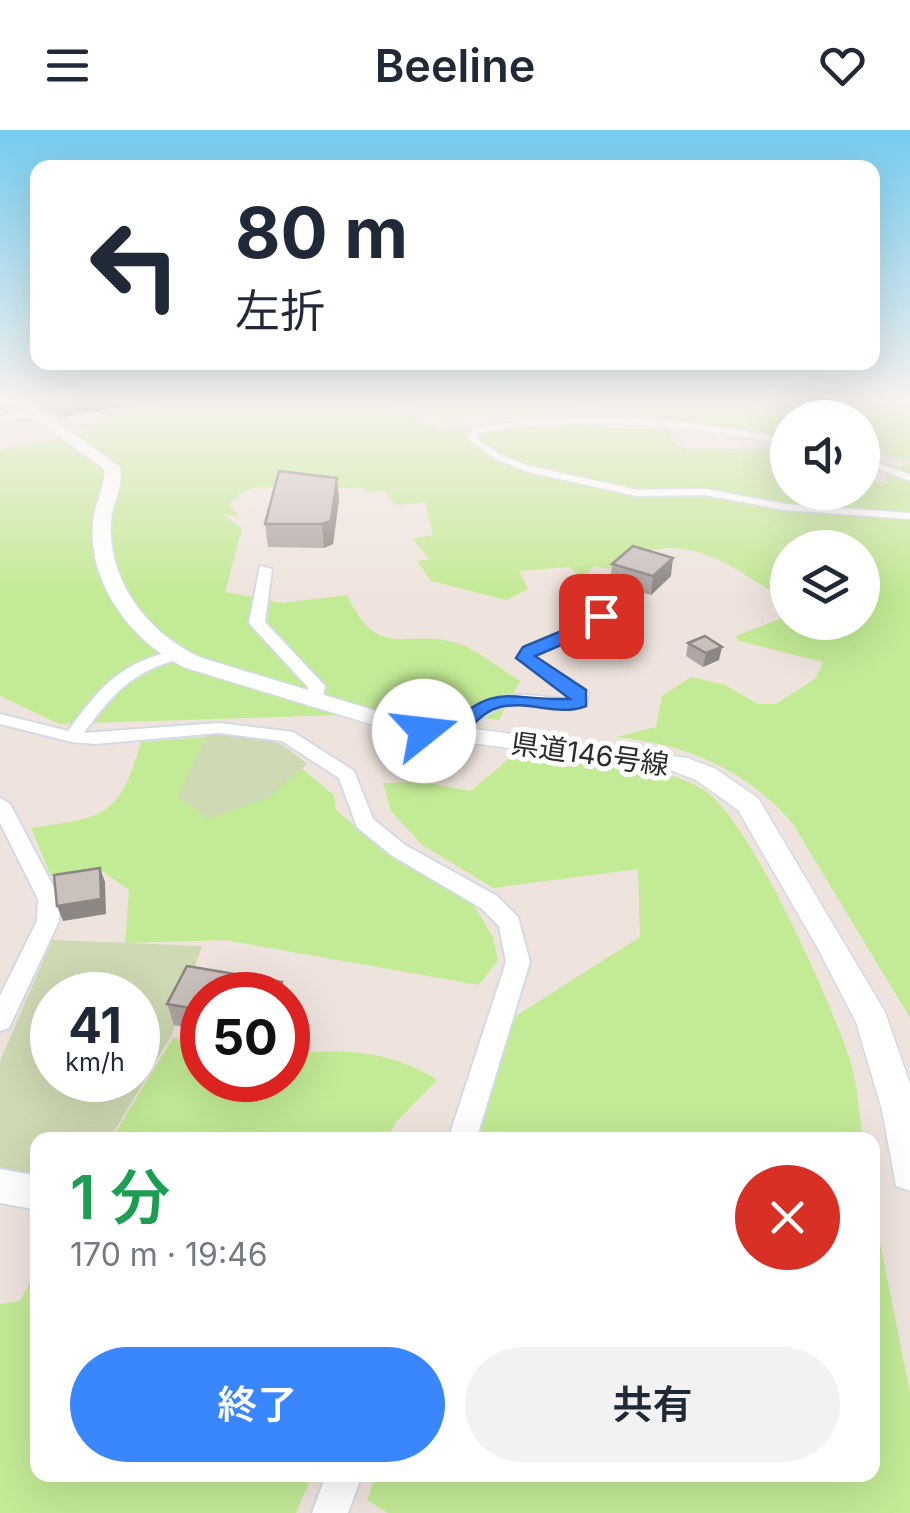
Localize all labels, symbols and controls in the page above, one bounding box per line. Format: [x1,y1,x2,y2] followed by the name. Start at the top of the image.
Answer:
[40,38,95,93] icon: menu
[375,38,535,93] text: Beeline
[815,38,870,93] icon: heart
[235,190,408,275] text: 80 m
[70,200,200,330] icon: left
[235,283,325,338] text: 左折
[770,400,880,640] map controls
[770,400,880,510] button: sound
[770,530,880,640] button: layers
[559,574,644,659] pin
[574,589,629,644] icon: arrive
[372,679,476,783] position arrow
[509,726,671,782] street label: 県道146号線
[180,972,310,1102] speed limit sign: 50
[68,995,122,1055] text: 41
[65,1047,125,1077] text: km/h
[70,1161,171,1233] text: 1 分
[735,1165,840,1270] button: close
[70,1235,268,1274] text: 170 m · 19:46
[70,1347,445,1462] button: 終了
[465,1347,840,1462] button: 共有

